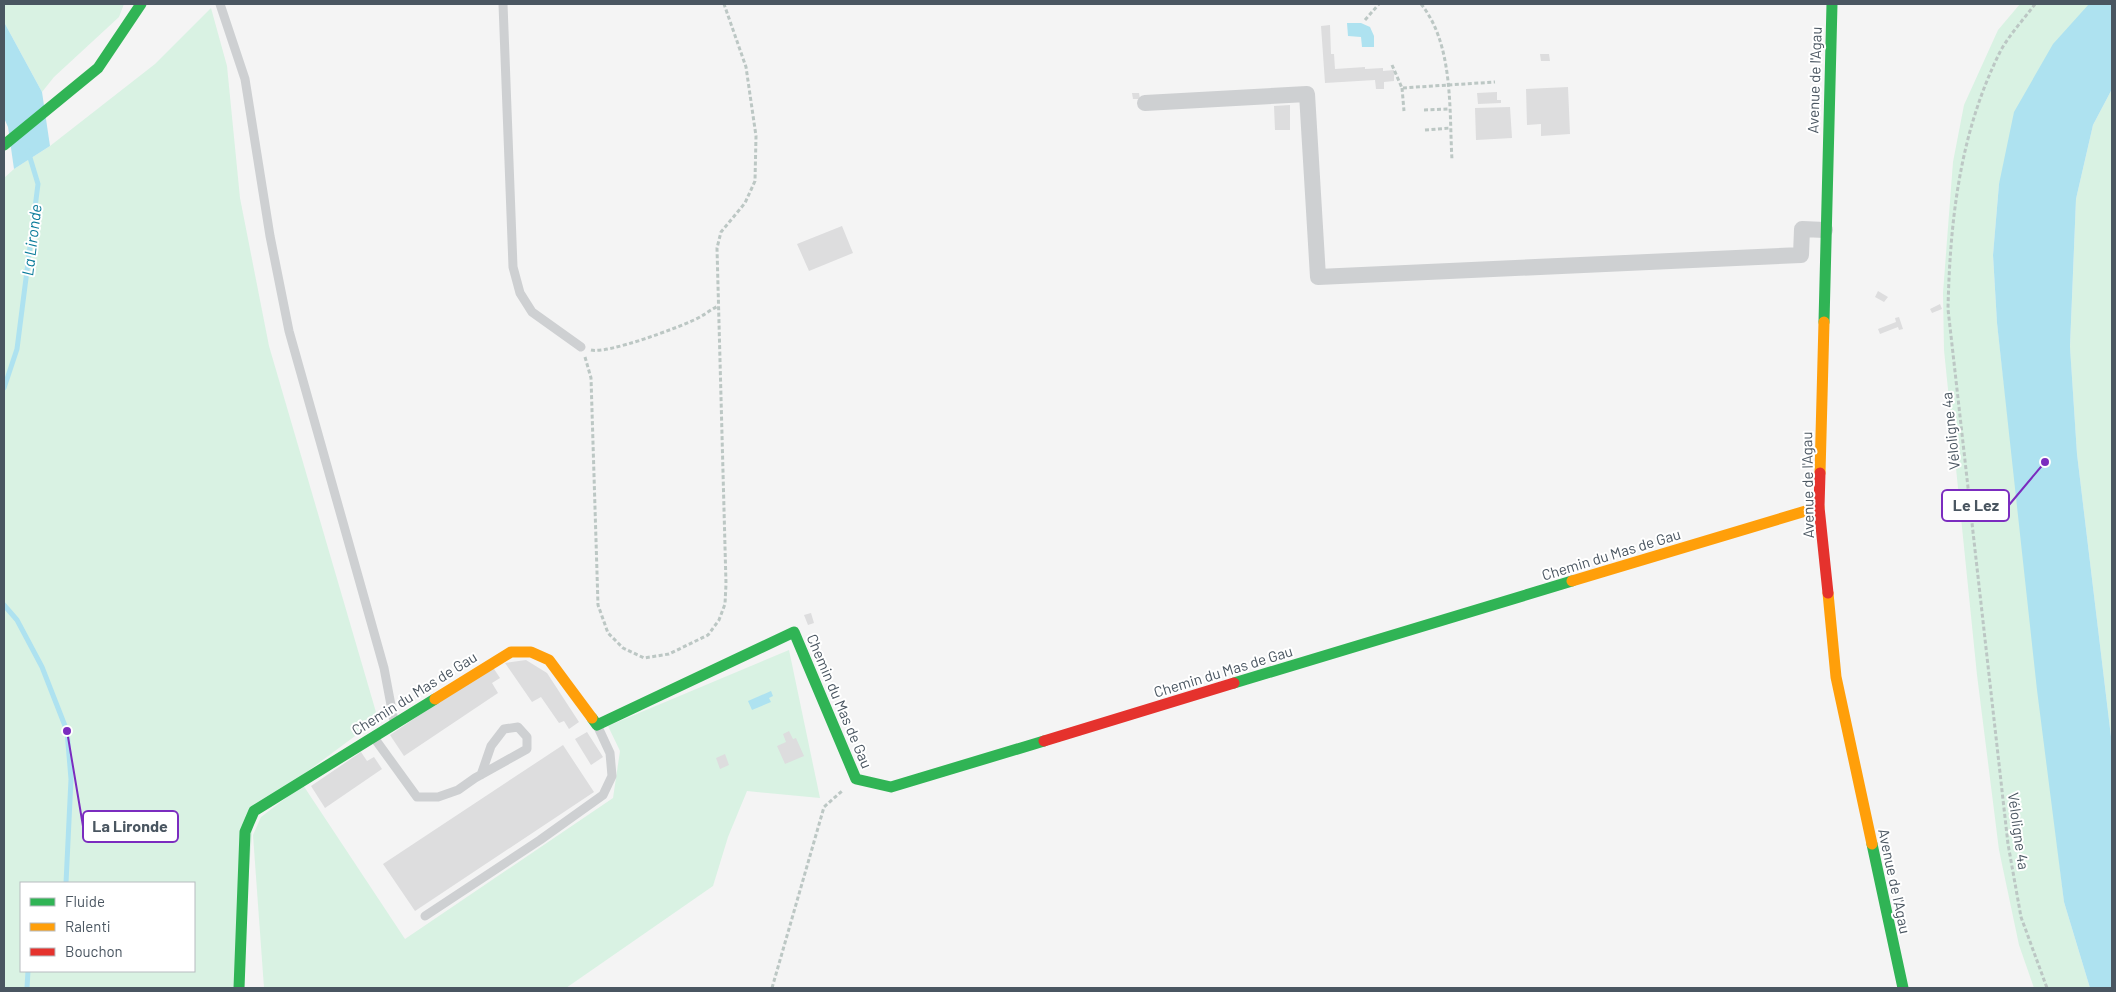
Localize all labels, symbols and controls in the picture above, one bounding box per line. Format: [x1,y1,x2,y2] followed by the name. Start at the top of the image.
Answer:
[1803,26,1825,134] street label: Avenue de l'Agau
[17,203,45,277] water label: La Lironde
[1937,391,1963,471] street label: Véloligne 4a
[1797,431,1817,539] street label: Avenue de l'Agau
[1942,490,2009,521] callout: Le Lez
[1953,495,1999,514] text: Le Lez
[1539,524,1683,584] street label: Chemin du Mas de Gau
[804,631,876,771] street label: Chemin du Mas de Gau
[1151,641,1295,701] street label: Chemin du Mas de Gau
[348,647,480,739] street label: Chemin du Mas de Gau
[2005,791,2033,871] street label: Véloligne 4a
[83,811,178,842] callout: La Lironde
[92,816,168,835] text: La Lironde
[1875,827,1915,935] street label: Avenue de l'Agau
[20,882,195,972] legend
[65,892,105,910] text: Fluide
[65,917,111,935] text: Ralenti
[65,942,123,960] text: Bouchon

